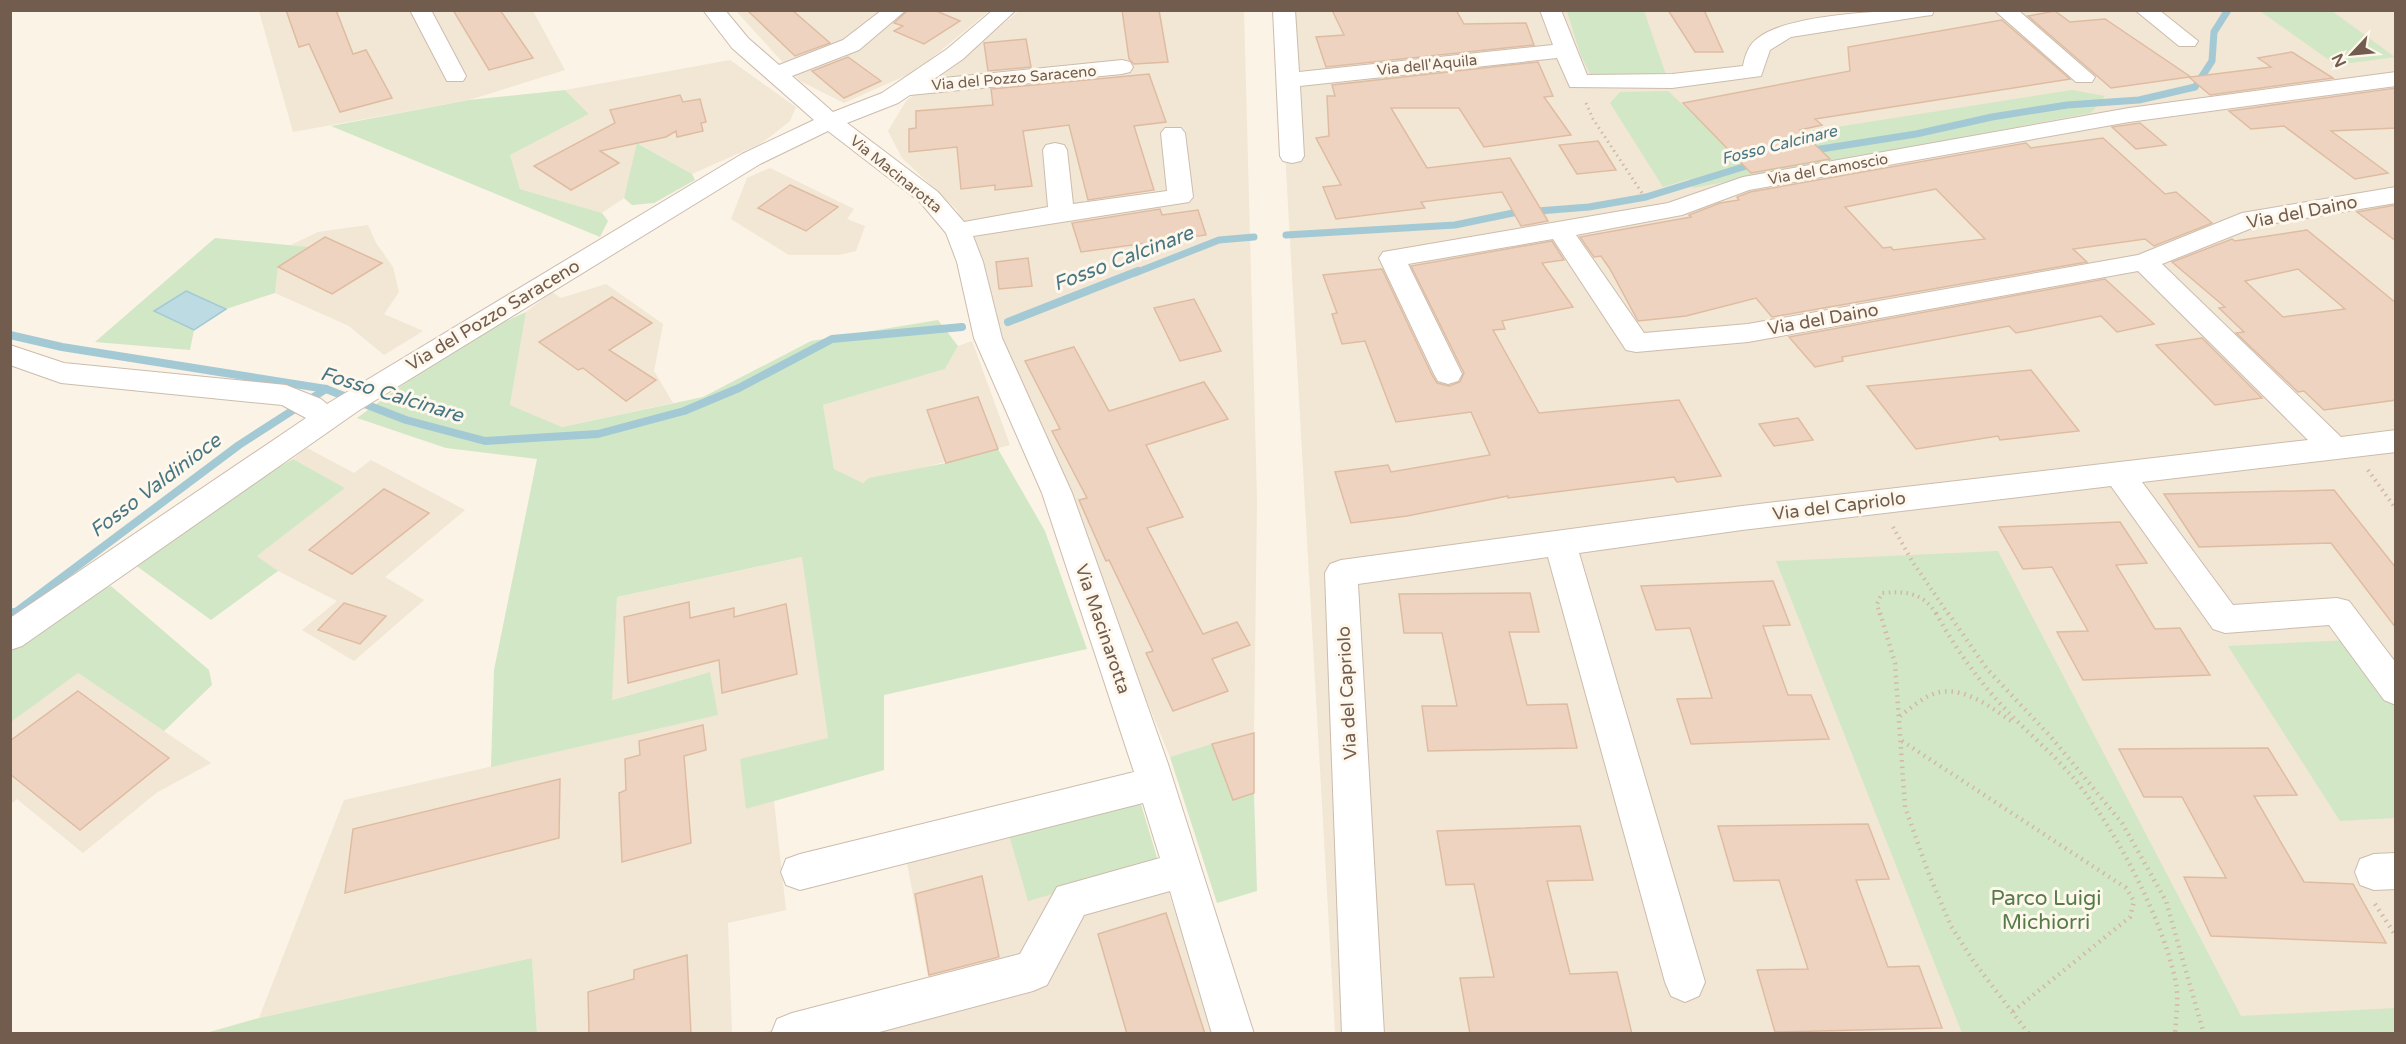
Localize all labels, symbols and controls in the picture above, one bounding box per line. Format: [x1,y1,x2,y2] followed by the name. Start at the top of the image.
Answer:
[2322,24,2382,84] north arrow
[2328,50,2351,70] text: N
[1376,51,1478,79] street label: Via dell'Aquila
[931,62,1097,94] street label: Via del Pozzo Saraceno
[1719,121,1840,169] water label: Fosso Calcinare
[846,131,946,217] street label: Via Macinarotta
[1767,150,1889,188] street label: Via del Camoscio
[2245,190,2359,233] street label: Via del Daino
[1050,221,1198,297] water label: Fosso Calcinare
[402,254,584,376] street label: Via del Pozzo Saraceno
[1766,298,1880,340] street label: Via del Daino
[317,362,468,429] water label: Fosso Calcinare
[85,428,227,543] water label: Fosso Valdinioce
[1771,487,1907,525] street label: Via del Capriolo
[1071,561,1135,697] street label: Via Macinarotta
[1333,625,1361,760] street label: Via del Capriolo
[1990,886,2102,935] park label: Parco Luigi Michiorri

